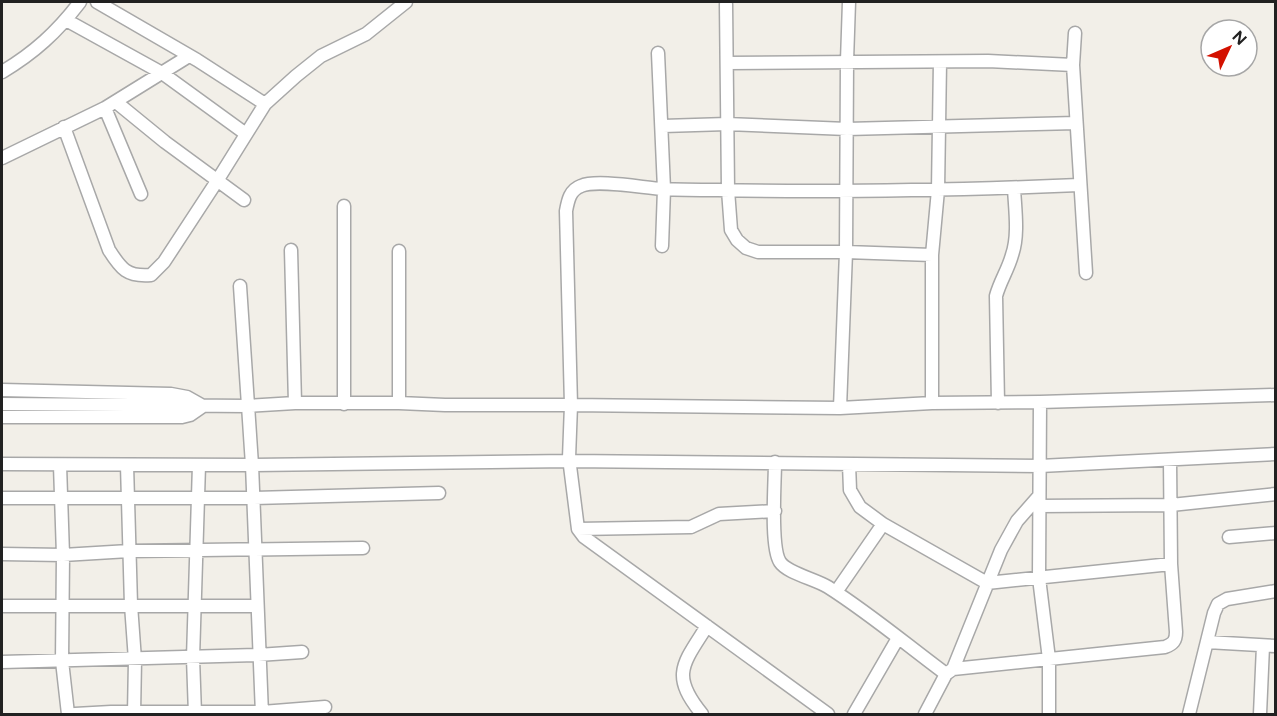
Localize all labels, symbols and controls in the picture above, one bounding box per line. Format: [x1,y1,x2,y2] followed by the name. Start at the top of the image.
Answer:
[1199,18,1259,78] north arrow
[1228,27,1251,49] text: N

